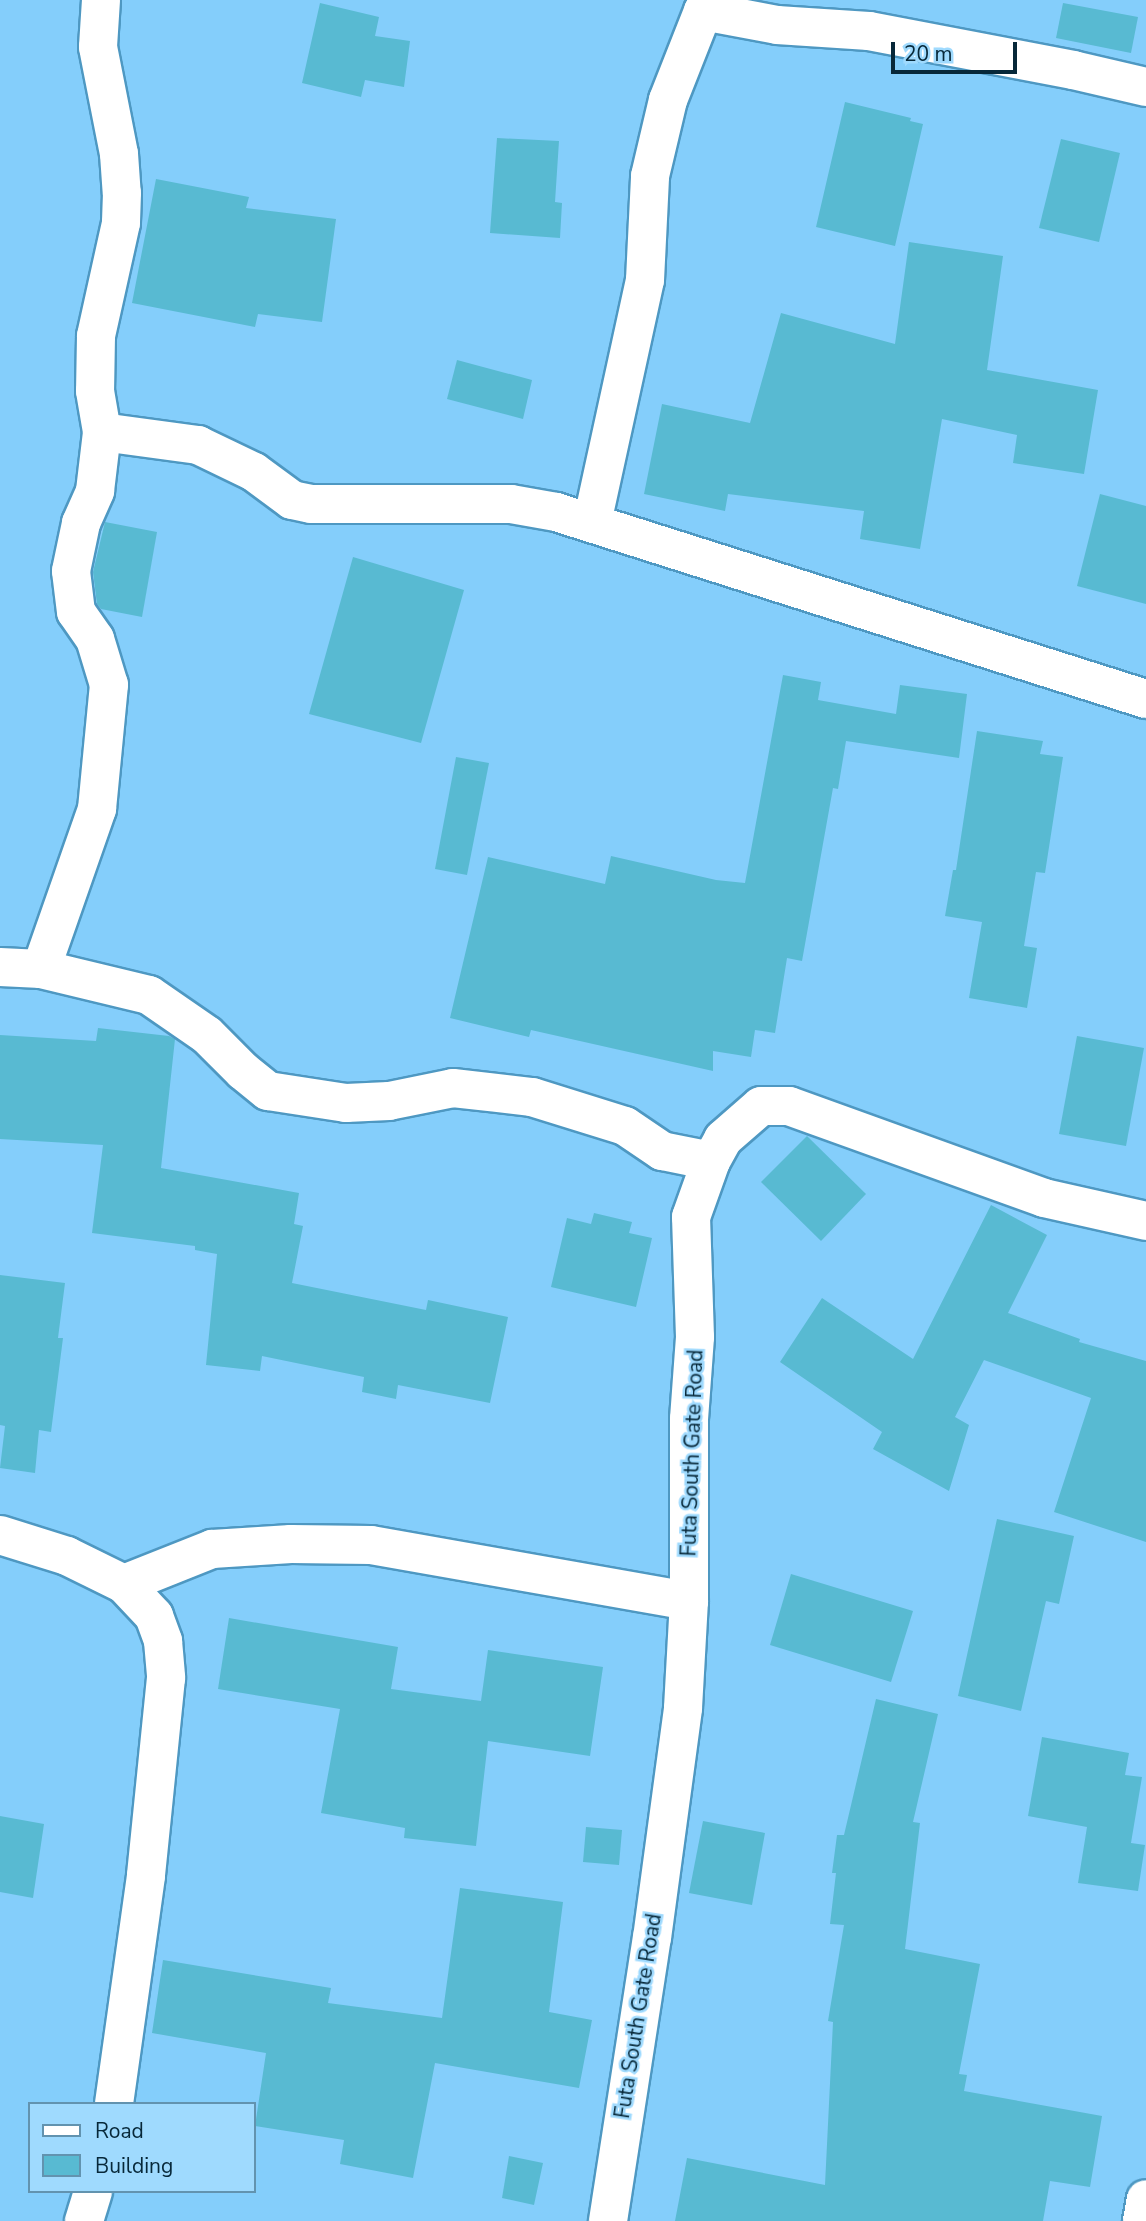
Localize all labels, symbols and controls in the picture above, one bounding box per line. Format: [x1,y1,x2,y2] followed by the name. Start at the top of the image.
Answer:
[894,28,1020,72] scale bar
[904,40,953,68] text: 20 m
[676,1349,708,1557] street label: Futa South Gate Road
[609,1912,667,2120] street label: Futa South Gate Road
[28,2102,256,2193] legend
[95,2117,144,2145] text: Road
[95,2152,173,2180] text: Building

